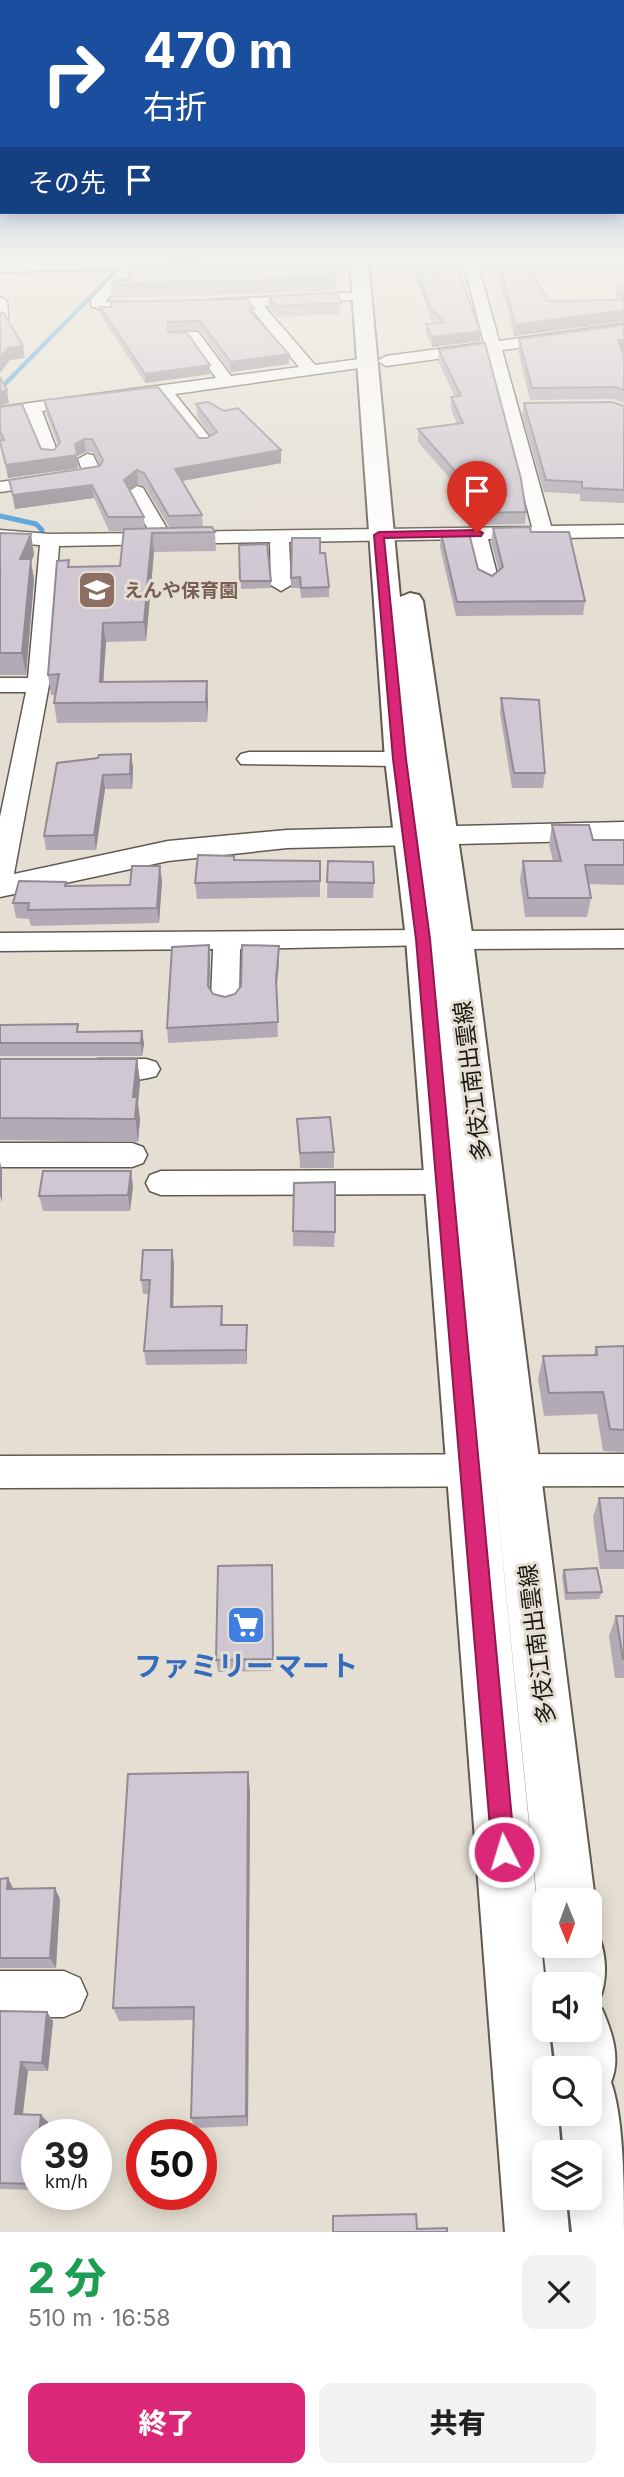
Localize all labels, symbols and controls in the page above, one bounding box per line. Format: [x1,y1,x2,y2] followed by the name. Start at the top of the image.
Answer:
[143,21,293,80] text: 470 m
[28,28,119,119] icon: right
[143,87,207,126] text: 右折
[120,161,158,199] icon: arrive
[28,167,106,198] text: その先
[447,461,507,533] pin
[458,472,496,510] icon: arrive
[76,569,118,611] school or university icon: えんや保育園
[124,579,238,602] place label: えんや保育園
[448,999,496,1163] street label: 多伎江南出雲線
[513,1562,561,1726] street label: 多伎江南出雲線
[225,1604,267,1646] supermarket icon: ファミリーマート
[134,1649,358,1683] place label: ファミリーマート
[467,1815,541,1889] position arrow
[532,1888,602,1958] north arrow
[532,1888,602,2210] map controls
[532,1972,602,2042] button: sound
[532,2056,602,2126] button: search
[126,2119,217,2210] speed limit sign: 50
[44,2134,89,2176] text: 39
[532,2140,602,2210] button: layers
[45,2171,88,2192] text: km/h
[28,2252,106,2303] text: 2 分
[522,2255,596,2329] button: close
[28,2304,170,2332] text: 510 m · 16:58
[28,2383,305,2463] button: 終了
[319,2383,596,2463] button: 共有

